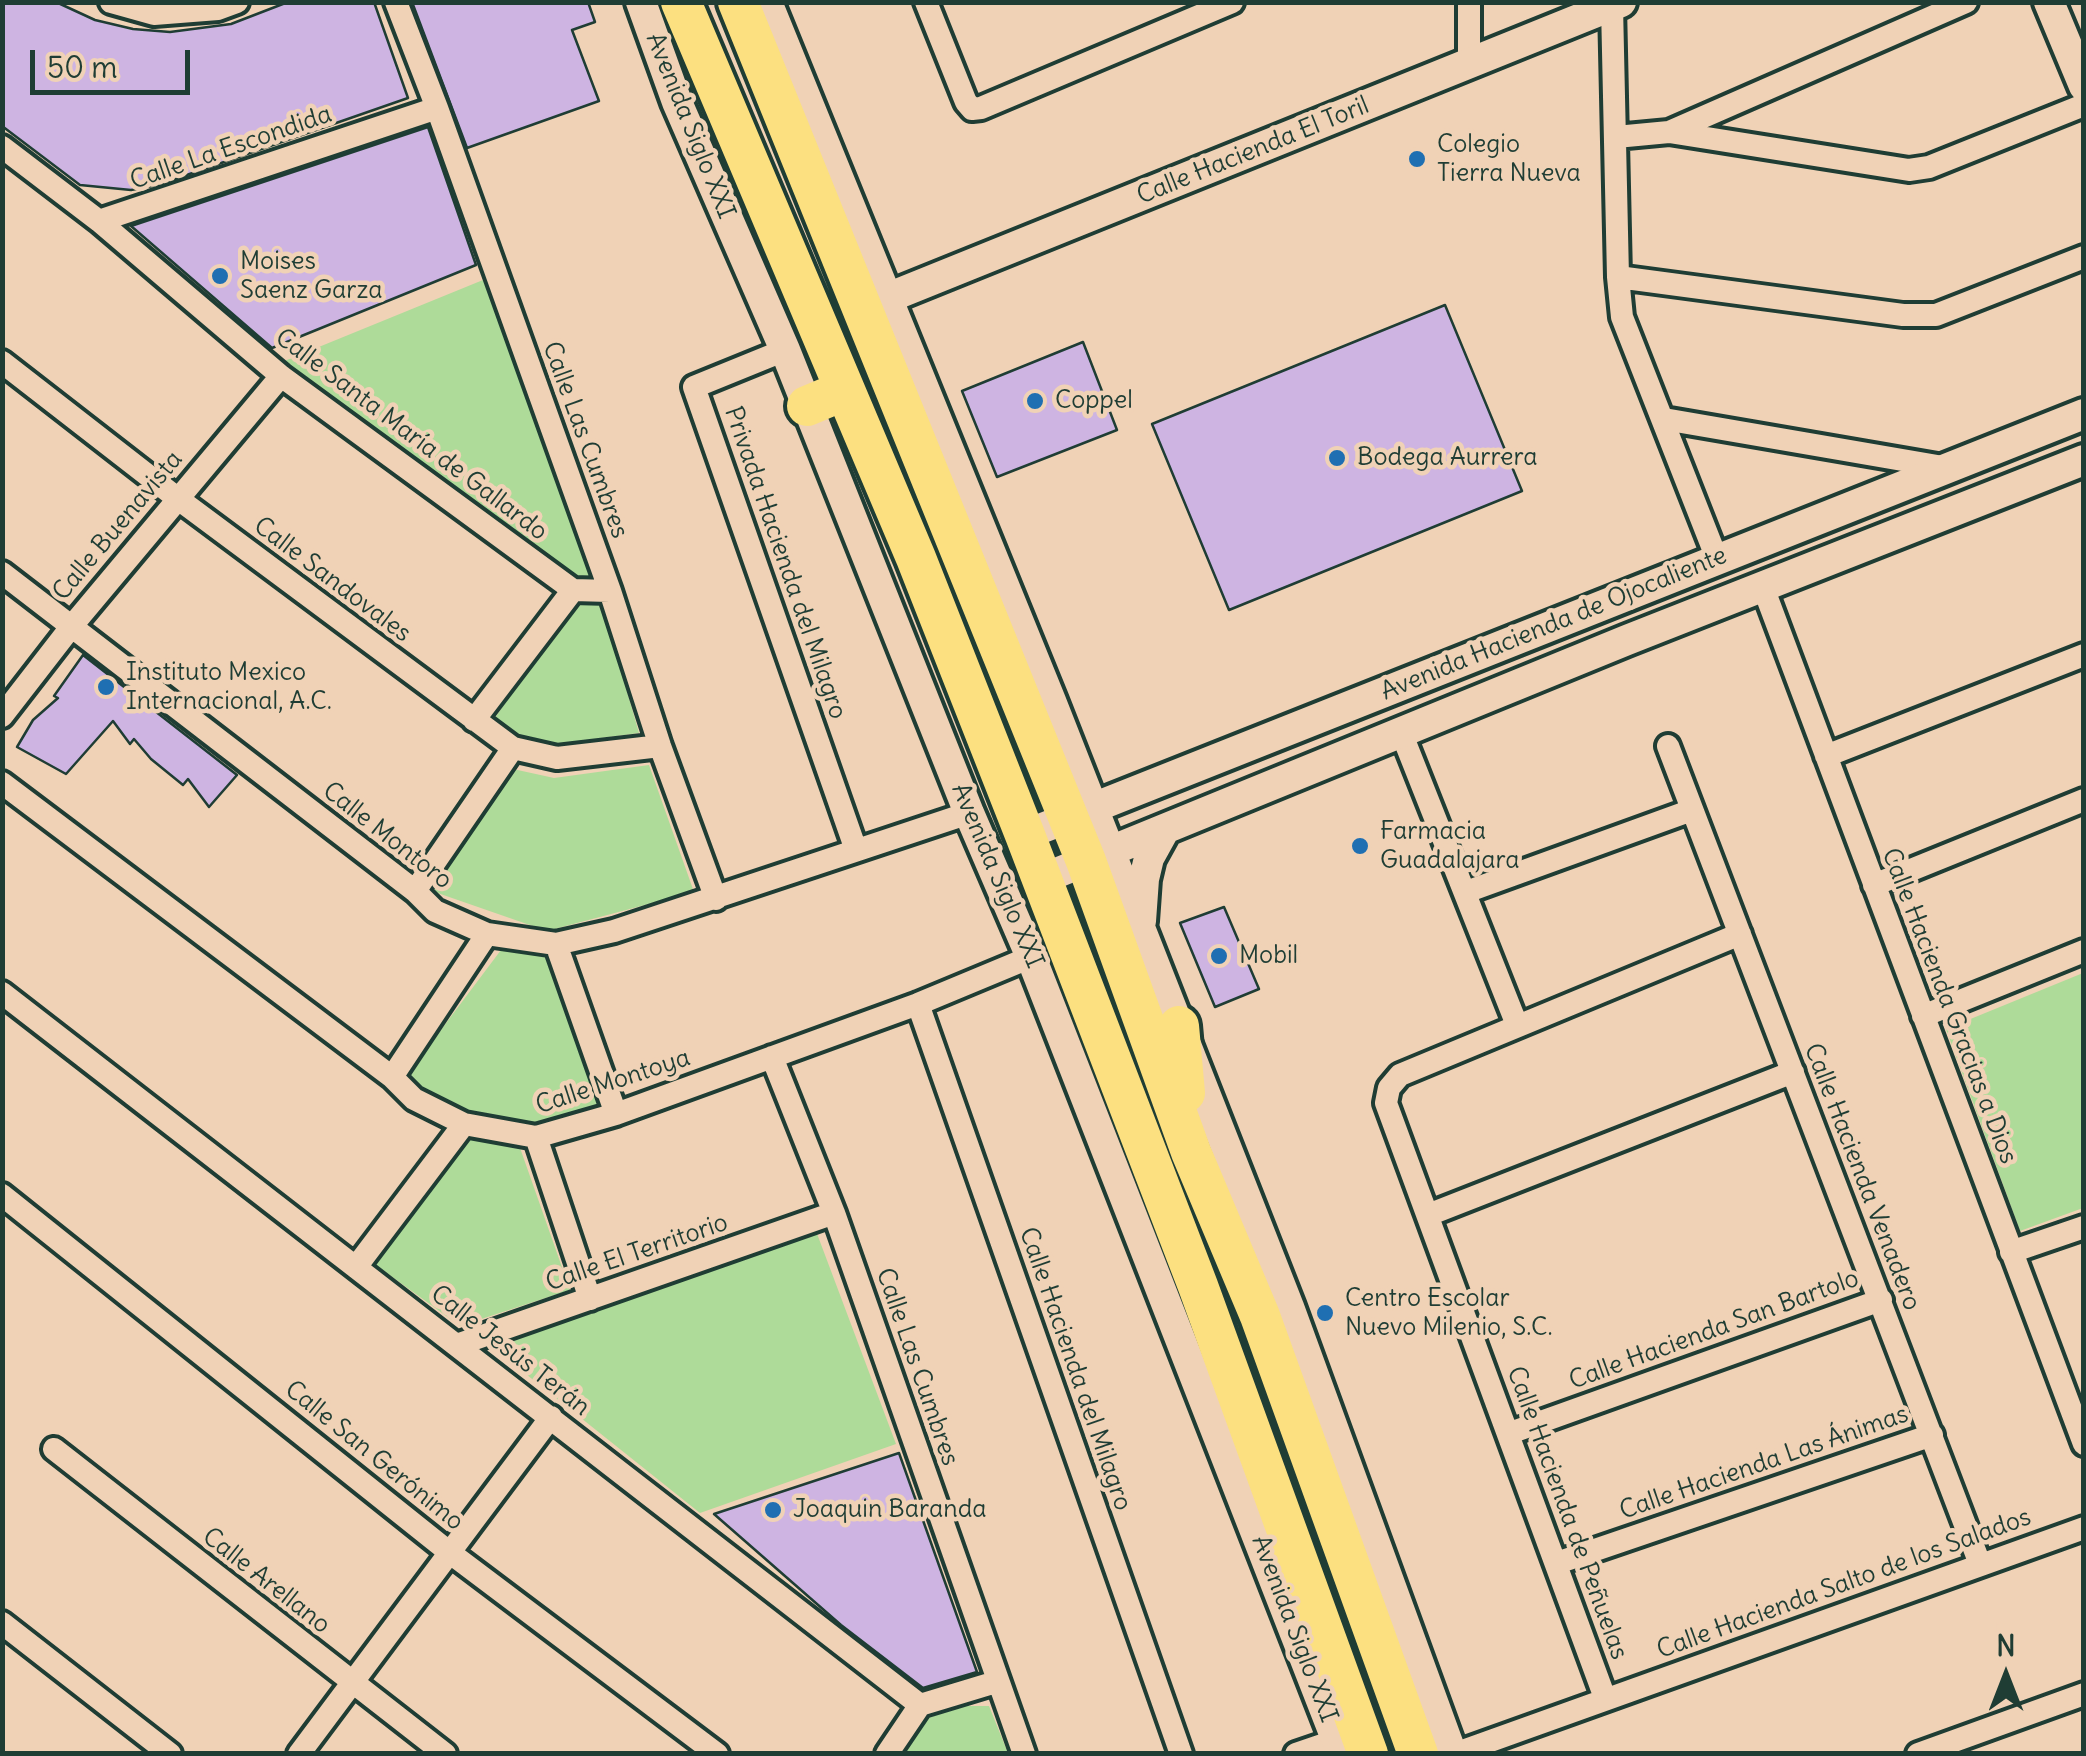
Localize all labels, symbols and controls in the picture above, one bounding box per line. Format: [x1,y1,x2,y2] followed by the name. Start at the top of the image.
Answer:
[639,29,741,223] street label: Avenida Siglo XXI
[35,30,195,92] scale bar
[47,48,117,86] text: 50 m
[1133,91,1373,211] street label: Calle Hacienda El Toril
[126,99,336,197] street label: Calle La Escondida
[1437,130,1581,189] place label: Colegio Tierra Nueva
[1406,148,1428,170] marker: Colegio Tierra Nueva
[240,247,382,306] place label: Moises Saenz Garza
[209,265,231,287] marker: Moises Saenz Garza
[269,323,553,547] street label: Calle Santa María de Gallardo
[536,338,634,542] street label: Calle Las Cumbres
[1055,386,1133,416] place label: Coppel
[1024,390,1046,412] marker: Coppel
[717,403,853,723] street label: Privada Hacienda del Milagro
[1357,443,1538,473] place label: Bodega Aurrera
[47,445,189,607] street label: Calle Buenavista
[1326,447,1348,469] marker: Bodega Aurrera
[247,511,417,649] street label: Calle Sandovales
[1377,541,1731,707] street label: Avenida Hacienda de Ojocaliente
[126,658,332,717] place label: Instituto Mexico Internacional, A.C.
[95,676,117,698] marker: Instituto Mexico Internacional, A.C.
[316,776,458,896] street label: Calle Montoro
[945,779,1049,973] street label: Avenida Siglo XXI
[1380,817,1520,876] place label: Farmacia Guadalajara
[1349,835,1371,857] marker: Farmacia Guadalajara
[1875,844,2023,1168] street label: Calle Hacienda Gracias a Dios
[1239,941,1298,971] place label: Mobil
[1208,945,1230,967] marker: Mobil
[1797,1039,1927,1315] street label: Calle Hacienda Venadero
[532,1043,694,1121] street label: Calle Montoya
[542,1208,732,1298] street label: Calle El Territorio
[1012,1223,1138,1515] street label: Calle Hacienda del Milagro
[869,1264,965,1470] street label: Calle Las Cumbres
[1565,1264,1863,1396] street label: Calle Hacienda San Bartolo
[424,1279,596,1423] street label: Calle Jesús Terán
[1345,1284,1553,1343] place label: Centro Escolar Nuevo Milenio, S.C.
[1314,1302,1336,1324] marker: Centro Escolar Nuevo Milenio, S.C.
[1500,1362,1634,1664] street label: Calle Hacienda de Peñuelas
[279,1375,469,1537] street label: Calle San Gerónimo
[1616,1399,1912,1527] street label: Calle Hacienda Las Ánimas
[793,1495,987,1525] place label: Joaquin Baranda
[762,1499,784,1521] marker: Joaquin Baranda
[1653,1502,2035,1666] street label: Calle Hacienda Salto de los Salados
[196,1522,336,1640] street label: Calle Arellano
[1245,1531,1343,1727] street label: Avenida Siglo XXI
[1956,1626,2056,1726] north arrow
[1996,1628,2016,1664] text: N

